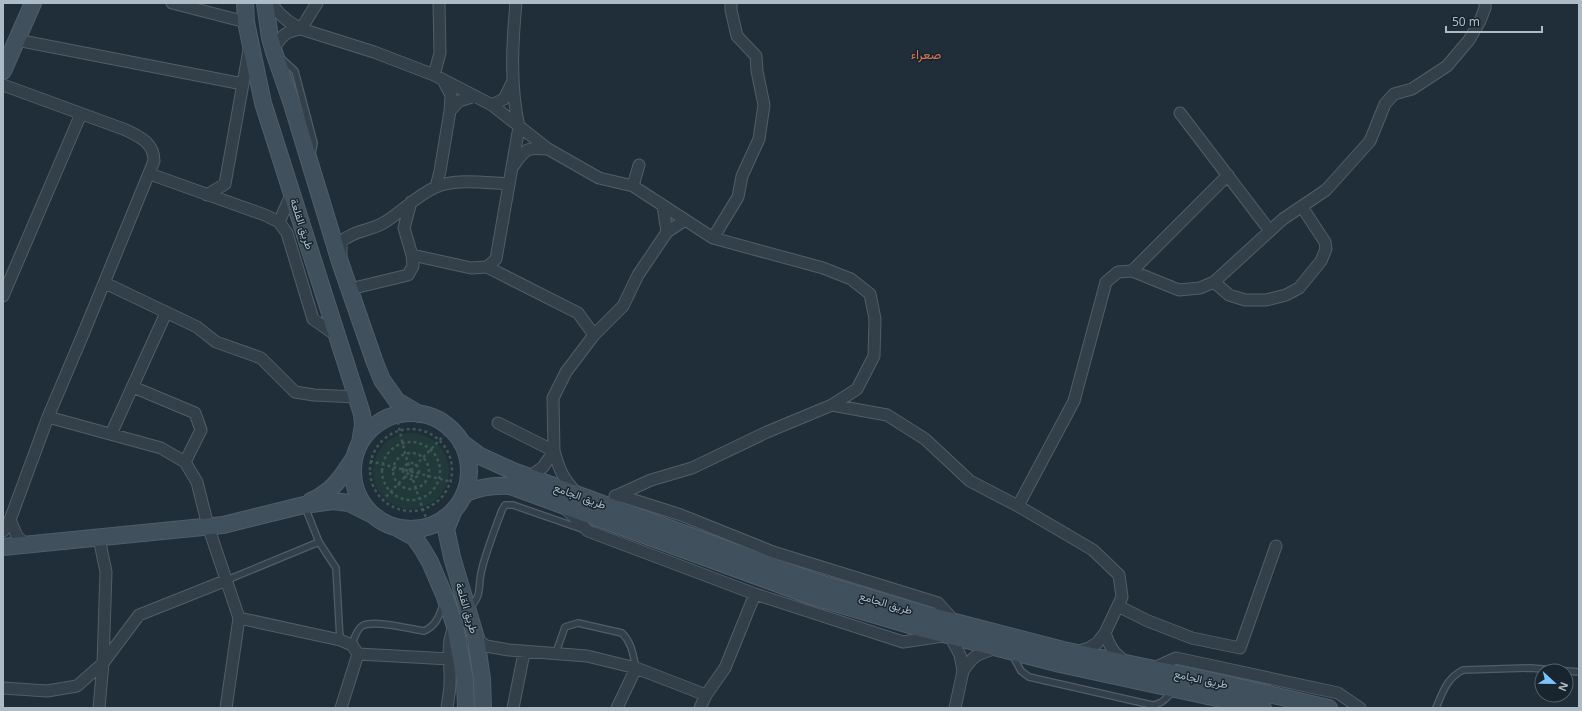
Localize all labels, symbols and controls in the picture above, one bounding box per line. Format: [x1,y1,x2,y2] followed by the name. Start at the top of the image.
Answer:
[1446,8,1542,34] scale bar
[1452,13,1480,30] text: 50 m
[911,45,941,63] district label: صعراء
[287,196,318,251] street label: طريق القلعة
[552,479,608,513] street label: طريق الجامع
[453,580,482,635] street label: طريق القلعة
[857,588,915,618] street label: طريق الجامع
[1534,663,1574,703] north arrow
[1173,665,1229,693] street label: طريق الجامع
[1555,680,1572,694] text: N

